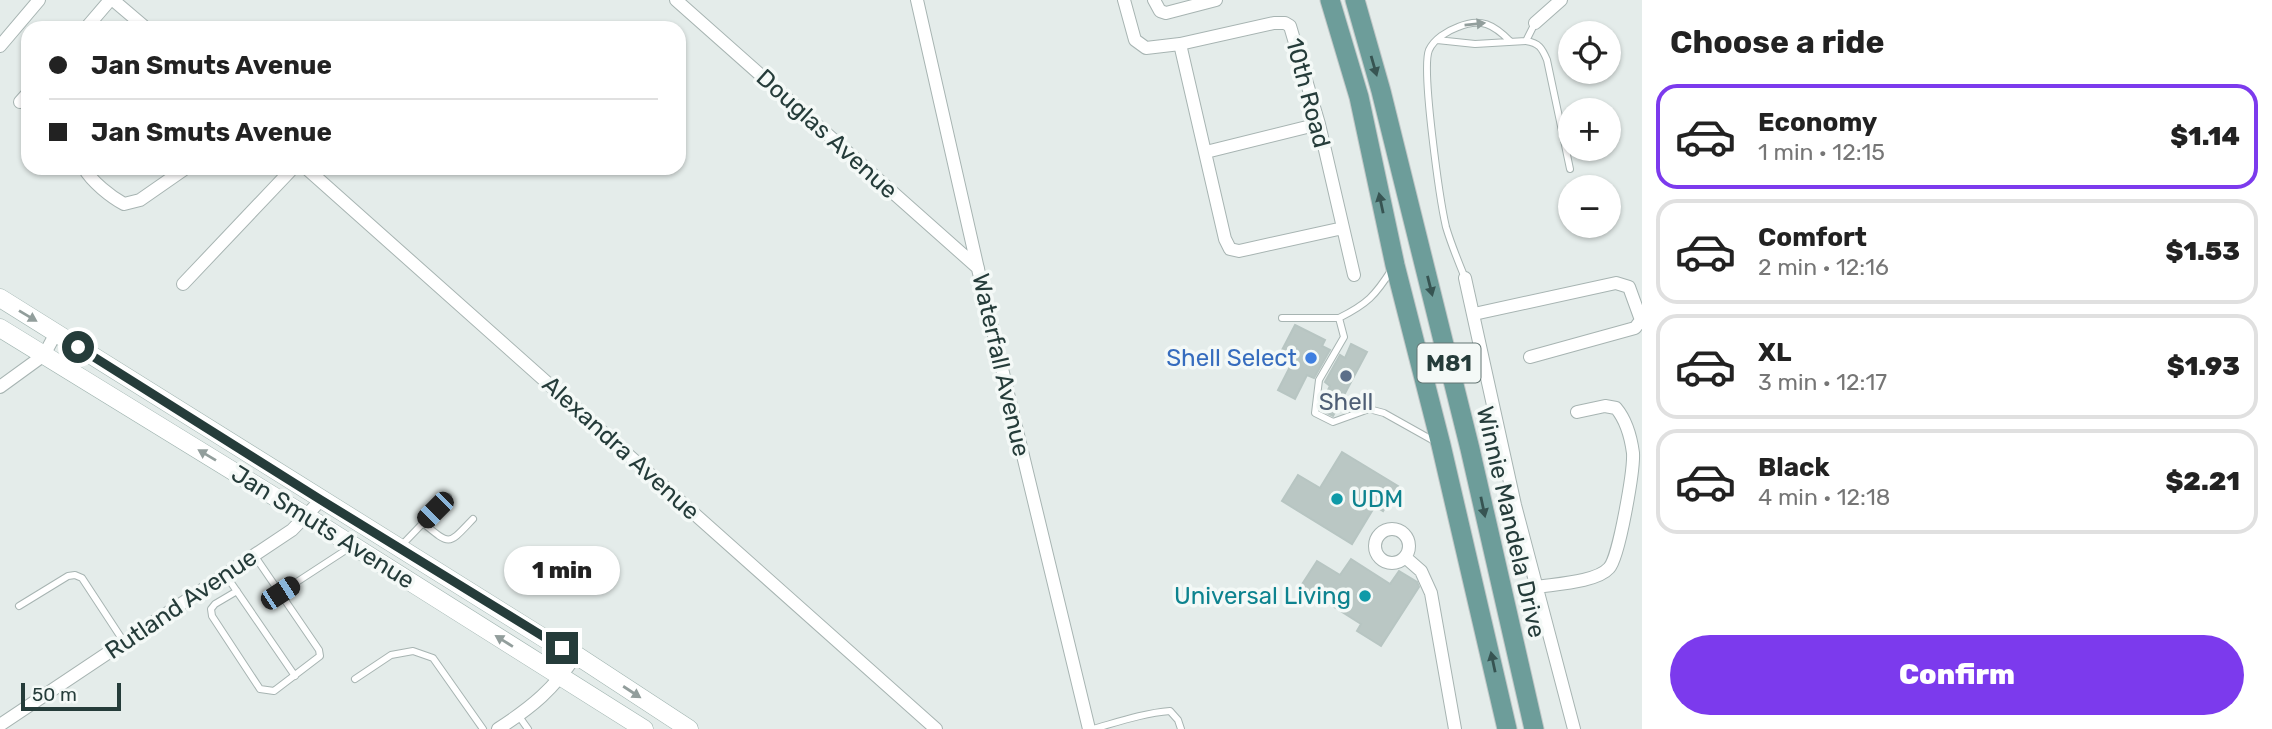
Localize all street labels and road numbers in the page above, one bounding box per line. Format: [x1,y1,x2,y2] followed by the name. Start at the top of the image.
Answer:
[1280,35,1336,151] street label: 10th Road
[751,63,903,205] street label: Douglas Avenue
[966,271,1036,459] street label: Waterfall Avenue
[1418,344,1480,382] road number: M81
[537,370,705,526] street label: Alexandra Avenue
[1471,404,1551,640] street label: Winnie Mandela Drive
[226,459,420,595] street label: Jan Smuts Avenue
[100,543,262,665] street label: Rutland Avenue

